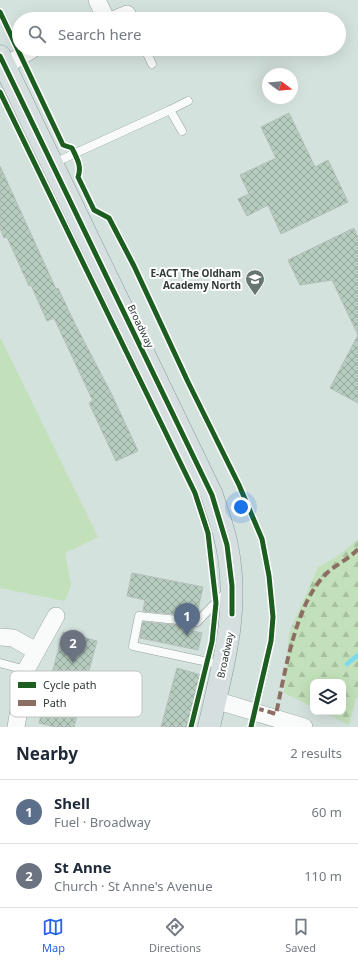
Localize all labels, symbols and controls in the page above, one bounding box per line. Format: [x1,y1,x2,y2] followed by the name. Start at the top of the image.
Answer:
[12,12,346,56] search box
[26,23,48,45] icon: search
[58,24,141,44] text: Search here
[262,68,298,104] north arrow
[150,266,241,292] place label: E-ACT The Oldham Academy North
[244,268,266,296] school or university icon: E-ACT The Oldham Academy North
[124,302,158,351] street label: Broadway
[231,497,251,517] your location
[174,603,200,636] pin: 1
[60,630,86,663] pin: 2
[213,630,237,679] street label: Broadway
[10,671,142,717] legend
[43,677,96,692] text: Cycle path
[310,679,346,715] map controls
[310,679,346,715] button: layers
[43,695,67,710] text: Path
[16,742,78,765] text: Nearby
[290,744,342,762] text: 2 results
[54,793,90,813] text: Shell
[25,803,33,821] text: 1
[312,803,342,821] text: 60 m
[54,813,151,831] text: Fuel · Broadway
[54,857,112,877] text: St Anne
[25,867,33,885] text: 2
[304,867,342,885] text: 110 m
[54,877,212,895] text: Church · St Anne's Avenue
[42,916,65,955] tab: Map
[149,916,201,955] tab: Directions
[285,916,316,955] tab: Saved

